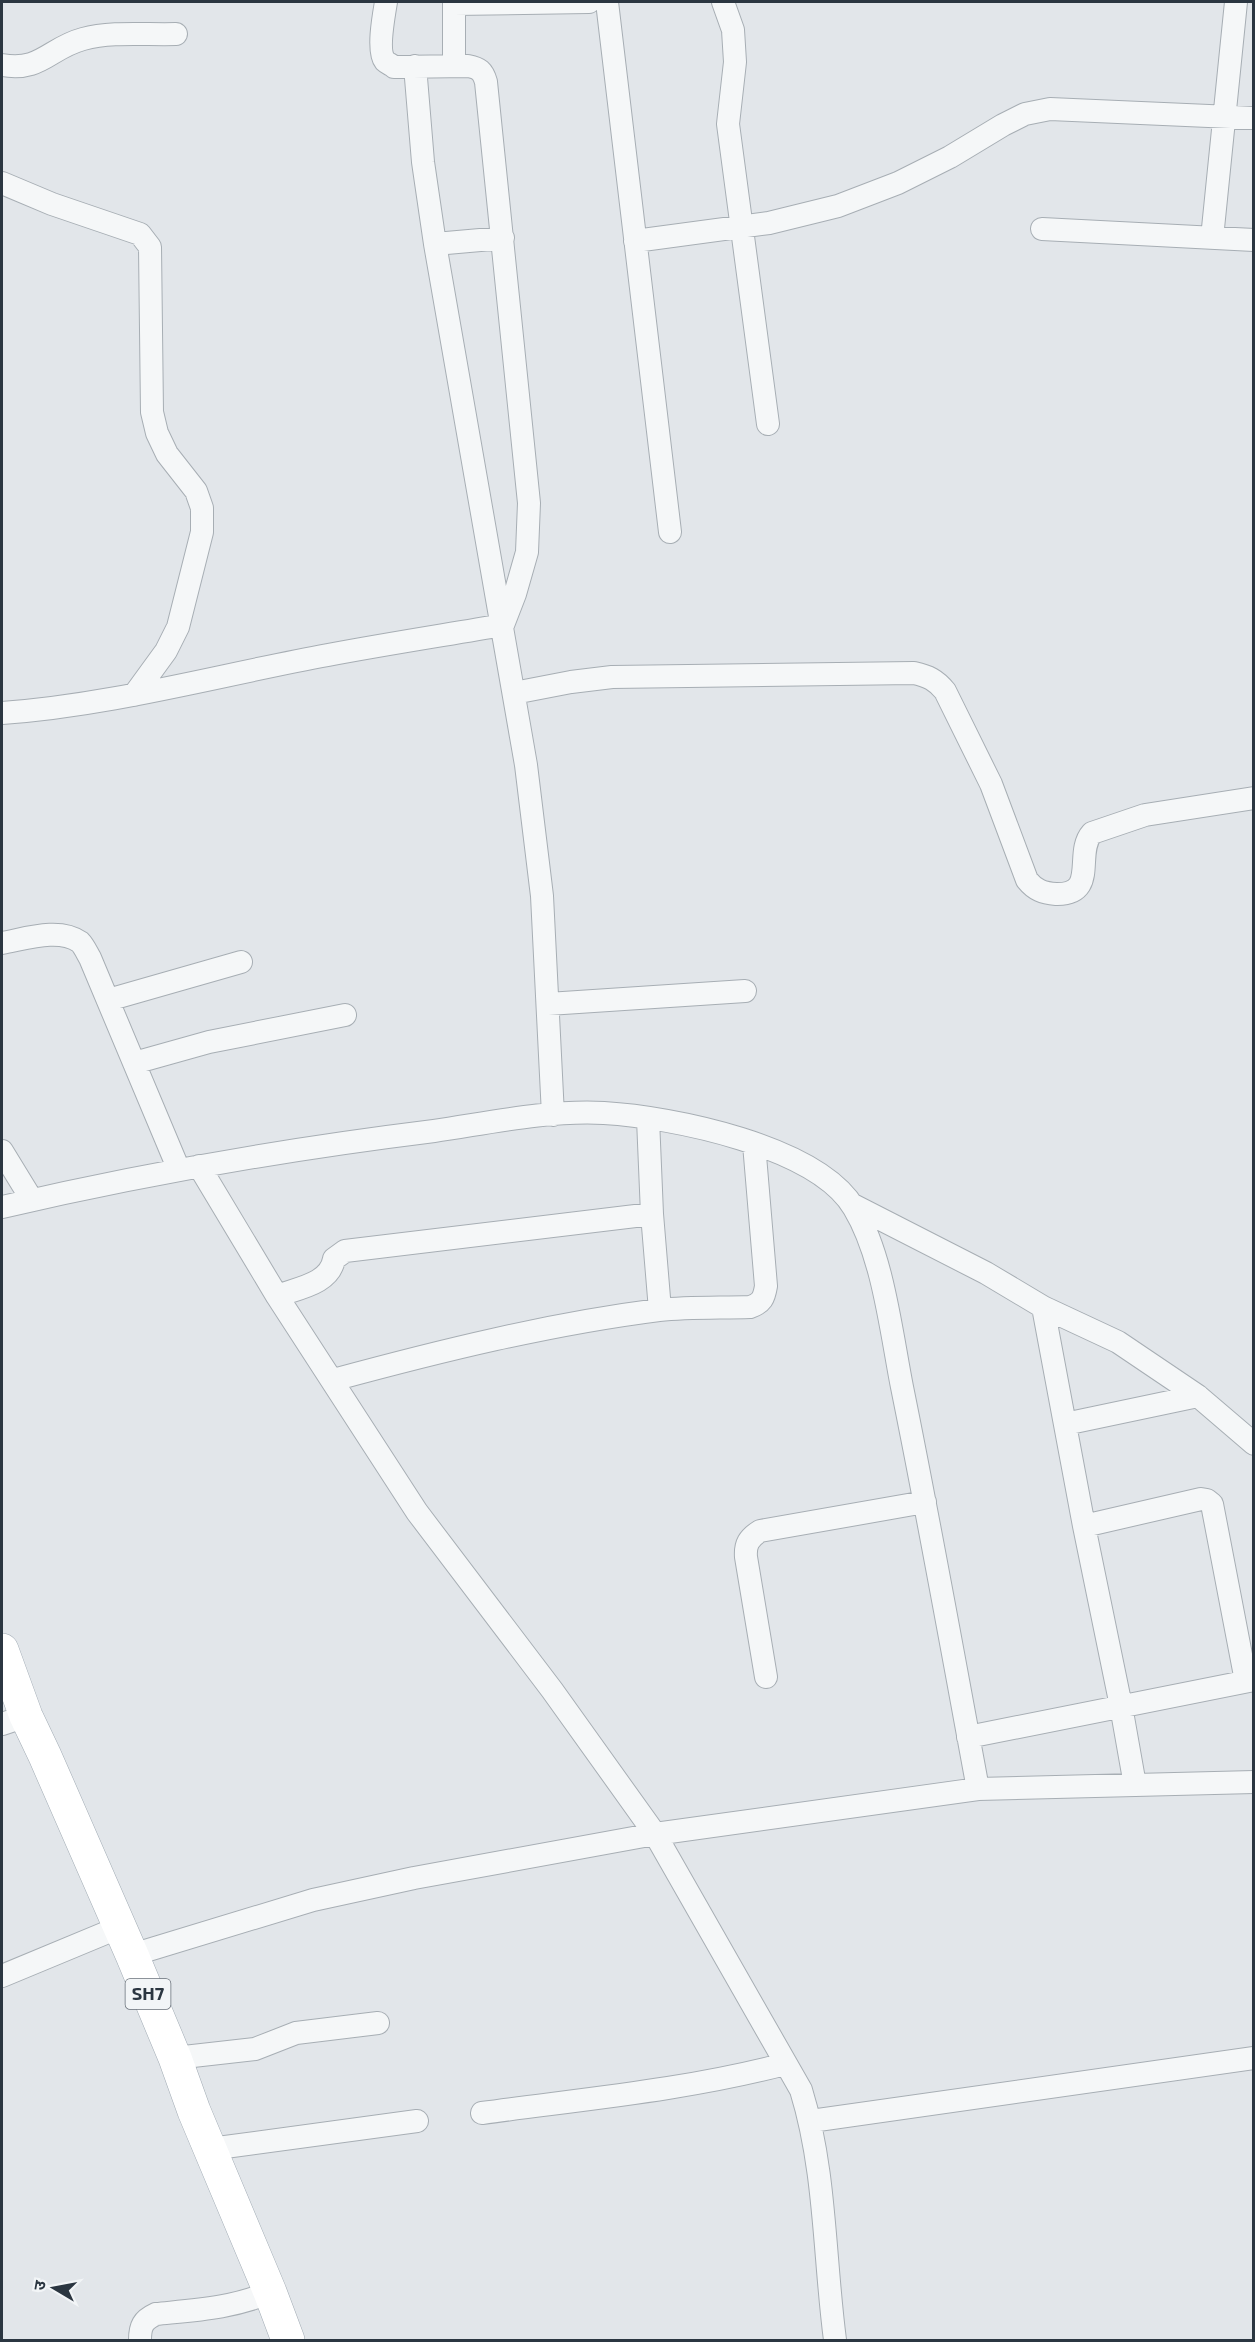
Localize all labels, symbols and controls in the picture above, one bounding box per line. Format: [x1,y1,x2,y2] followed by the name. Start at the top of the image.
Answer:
[126,1979,170,2009] road number: SH7
[24,2258,84,2318] north arrow
[29,2278,49,2292] text: उ

